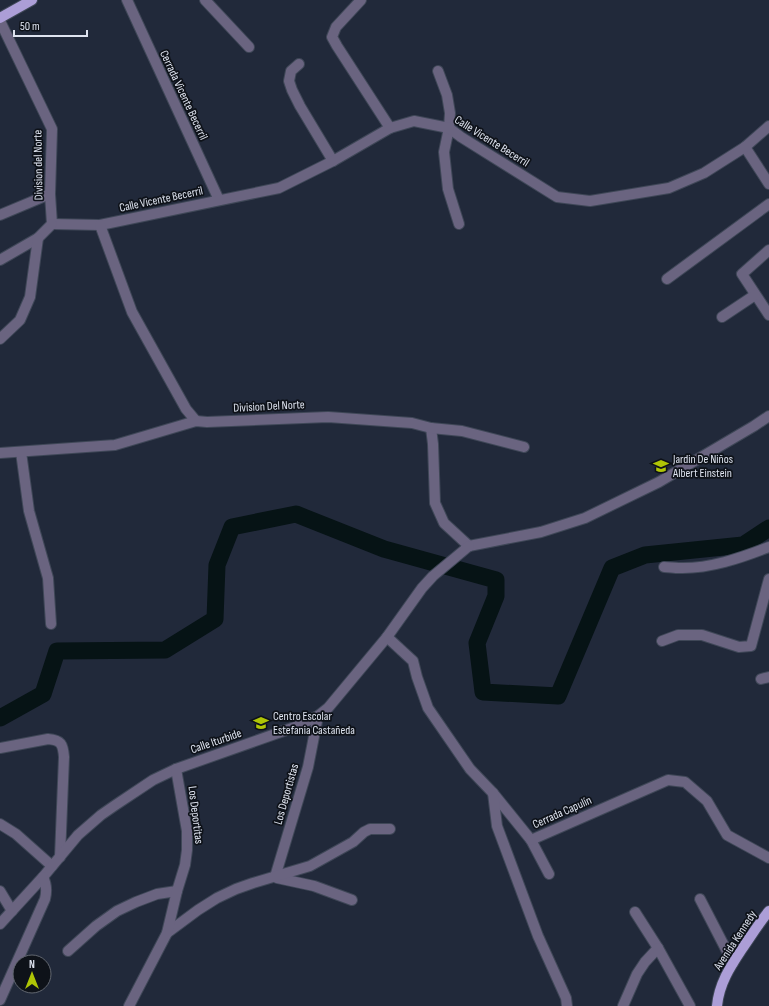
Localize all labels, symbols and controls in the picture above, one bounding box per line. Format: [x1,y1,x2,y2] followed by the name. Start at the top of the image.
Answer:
[14,12,87,38] scale bar
[20,19,40,34] text: 50 m
[156,48,211,142] street label: Cerrada Vicente Becerril
[452,112,532,170] street label: Calle Vicente Becerril
[30,129,47,200] street label: Division del Norte
[118,183,204,216] street label: Calle Vicente Becerril
[233,397,305,416] street label: Division Del Norte
[672,452,733,481] place label: Jardin De Niños Albert Einstein
[652,457,670,475] school or university icon: Jardin De Niños Albert Einstein
[273,709,355,738] place label: Centro Escolar Estefania Castañeda
[252,714,270,732] school or university icon: Centro Escolar Estefania Castañeda
[189,726,244,757] street label: Calle Iturbide
[271,762,302,826] street label: Los Deportistas
[185,785,206,845] street label: Los Deportitas
[530,793,594,832] street label: Cerrada Capulín
[710,907,760,974] street label: Avenida Kennedy
[12,954,52,994] north arrow
[29,958,35,971] text: N

